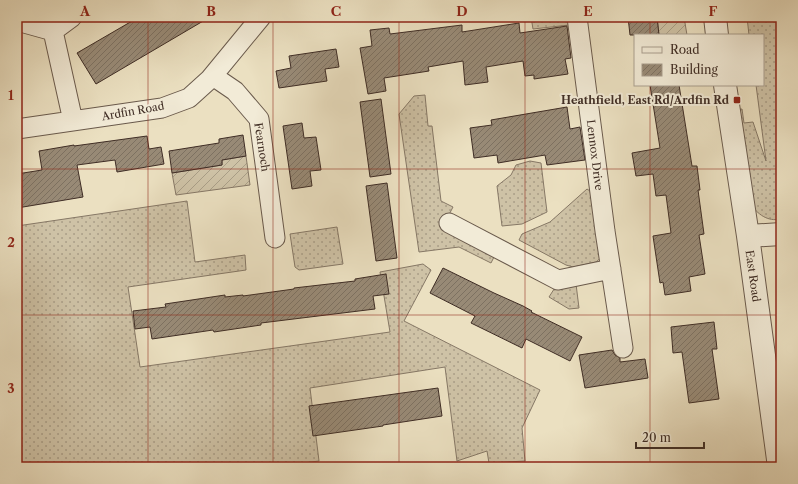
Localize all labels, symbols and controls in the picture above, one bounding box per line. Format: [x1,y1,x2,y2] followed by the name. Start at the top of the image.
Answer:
[79,3,91,19] text: A
[206,3,216,19] text: B
[331,3,341,19] text: C
[456,3,468,19] text: D
[583,3,593,19] text: E
[709,3,718,19] text: F
[634,34,764,86] legend
[670,42,700,57] text: Road
[670,62,718,77] text: Building
[8,87,14,103] text: 1
[561,93,730,107] place label: Heathfield, East Rd/Ardfin Rd
[732,95,742,105] marker: Heathfield, East Rd/Ardfin Rd
[100,99,166,124] street label: Ardfin Road
[584,119,606,191] street label: Lennox Drive
[251,121,273,173] street label: Fearnoch
[7,234,15,250] text: 2
[742,249,764,303] street label: East Road
[7,380,15,396] text: 3
[636,424,704,450] scale bar
[642,430,671,445] text: 20 m

